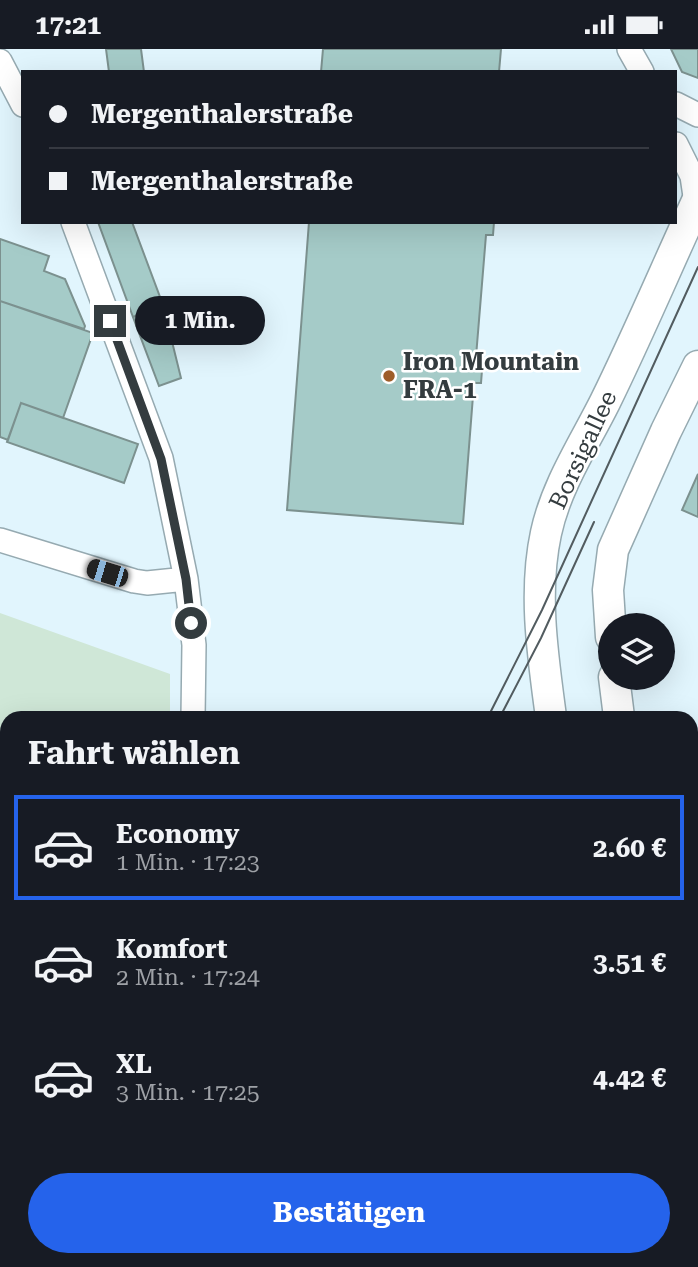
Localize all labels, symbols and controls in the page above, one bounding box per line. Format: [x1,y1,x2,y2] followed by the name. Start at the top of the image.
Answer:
[35,10,101,40] text: 17:21
[91,99,353,129] text: Mergenthalerstraße
[91,166,353,196] text: Mergenthalerstraße
[134,296,264,345] callout: 1 Min.
[94,305,126,337] route end
[164,307,236,334] text: 1 Min.
[403,348,579,404] place label: Iron Mountain FRA-1
[381,368,397,384] marker: Iron Mountain FRA-1
[543,386,623,514] street label: Borsigallee
[84,557,131,589] car
[175,607,207,639] route start
[598,613,675,690] map controls
[598,613,675,690] button: layers
[28,734,240,772] text: Fahrt wählen
[32,816,95,879] icon: car
[116,819,239,849] text: Economy
[593,833,666,863] text: 2.60 €
[116,849,260,876] text: 1 Min. · 17:23
[32,931,95,994] icon: car
[116,934,228,964] text: Komfort
[593,948,666,978] text: 3.51 €
[116,964,260,991] text: 2 Min. · 17:24
[32,1046,95,1109] icon: car
[116,1049,152,1079] text: XL
[593,1063,666,1093] text: 4.42 €
[116,1079,260,1106] text: 3 Min. · 17:25
[28,1173,670,1253] button: Bestätigen

